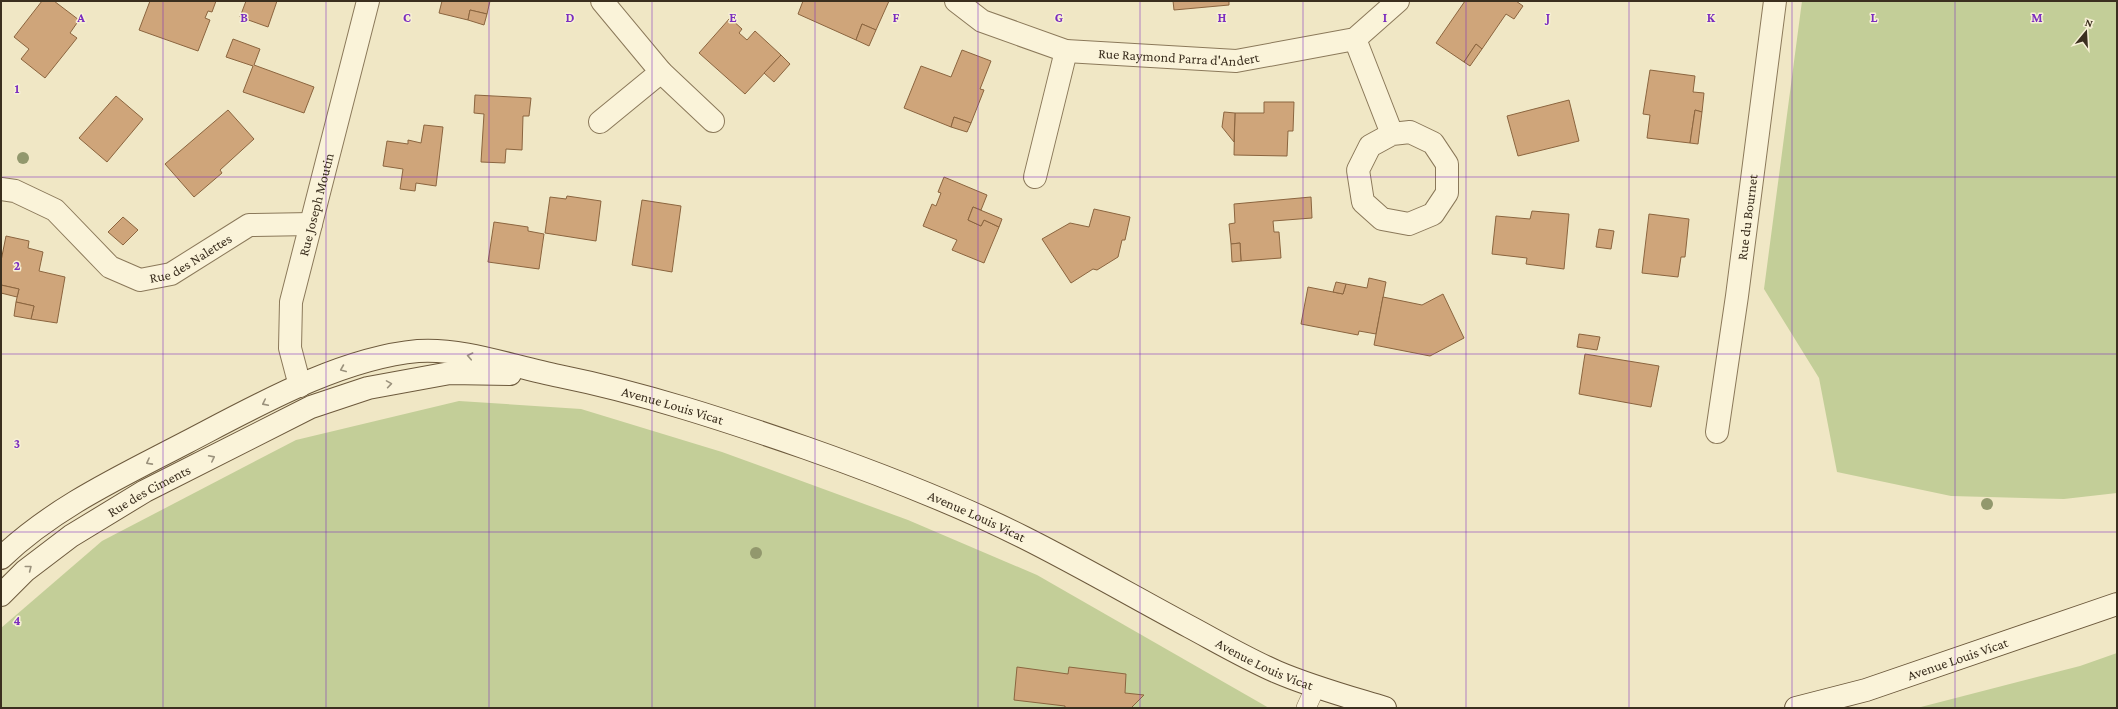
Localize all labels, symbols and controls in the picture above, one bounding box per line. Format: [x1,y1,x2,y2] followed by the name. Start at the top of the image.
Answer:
[76,10,85,25] text: A
[240,10,248,25] text: B
[403,10,411,25] text: C
[566,10,575,25] text: D
[729,10,737,25] text: E
[893,10,900,25] text: F
[1055,10,1063,25] text: G
[1218,10,1227,25] text: H
[1383,10,1387,25] text: I
[1544,10,1550,25] text: J
[1707,10,1716,25] text: K
[1871,10,1878,25] text: L
[2031,10,2043,25] text: M
[2066,12,2106,52] north arrow
[2084,16,2095,30] text: N
[1098,45,1261,69] street label: Rue Raymond Parra d'Andert
[15,81,20,96] text: 1
[295,151,337,258] street label: Rue Joseph Moutin
[1734,173,1761,261] street label: Rue du Bournet
[148,230,235,286] street label: Rue des Nalettes
[14,258,21,273] text: 2
[467,352,473,360] one-way arrow
[339,364,346,372] one-way arrow
[386,380,392,389] one-way arrow
[620,383,726,428] street label: Avenue Louis Vicat
[262,398,269,406] one-way arrow
[14,436,20,451] text: 3
[208,455,215,462] one-way arrow
[146,457,153,465] one-way arrow
[105,461,193,520] street label: Rue des Ciments
[926,487,1029,545] street label: Avenue Louis Vicat
[25,565,32,572] one-way arrow
[13,613,21,628] text: 4
[1905,634,2010,683] street label: Avenue Louis Vicat
[1213,635,1316,693] street label: Avenue Louis Vicat

